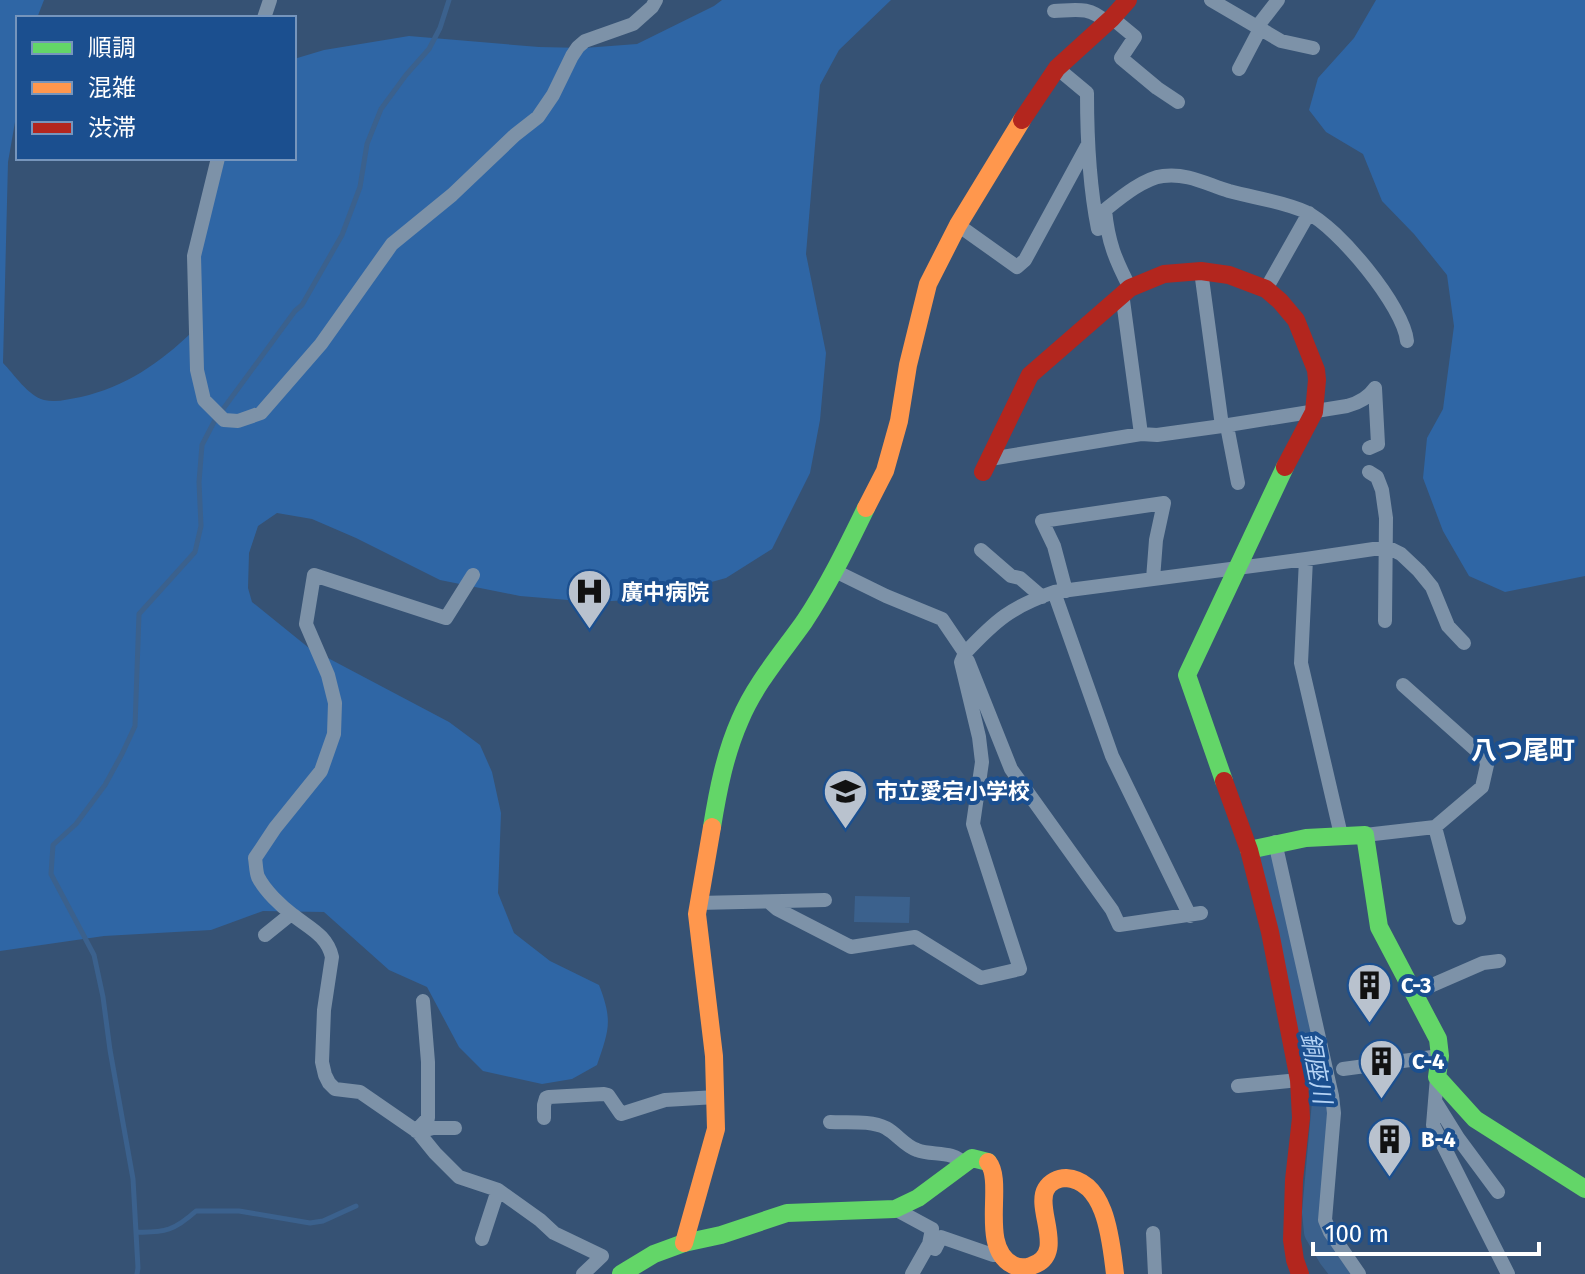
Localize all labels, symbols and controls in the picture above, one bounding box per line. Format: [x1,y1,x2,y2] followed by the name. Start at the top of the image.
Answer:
[16,16,296,160] legend
[88,34,136,62] text: 順調
[88,74,136,102] text: 混雑
[88,114,136,142] text: 渋滞
[566,568,614,631] hospital icon: 廣中病院
[621,579,709,606] place label: 廣中病院
[1471,735,1575,766] district label: 八つ尾町
[821,767,869,830] school or university icon: 市立愛宕小学校
[876,778,1030,805] place label: 市立愛宕小学校
[1346,961,1394,1024] building icon: C-3
[1401,972,1431,999] place label: C-3
[1295,1030,1337,1109] water label: 銅座川
[1357,1037,1405,1100] building icon: C-4
[1412,1048,1445,1075] place label: C-4
[1366,1115,1414,1178] building icon: B-4
[1421,1126,1456,1153] place label: B-4
[1313,1206,1539,1256] scale bar
[1325,1220,1389,1248] text: 100 m

